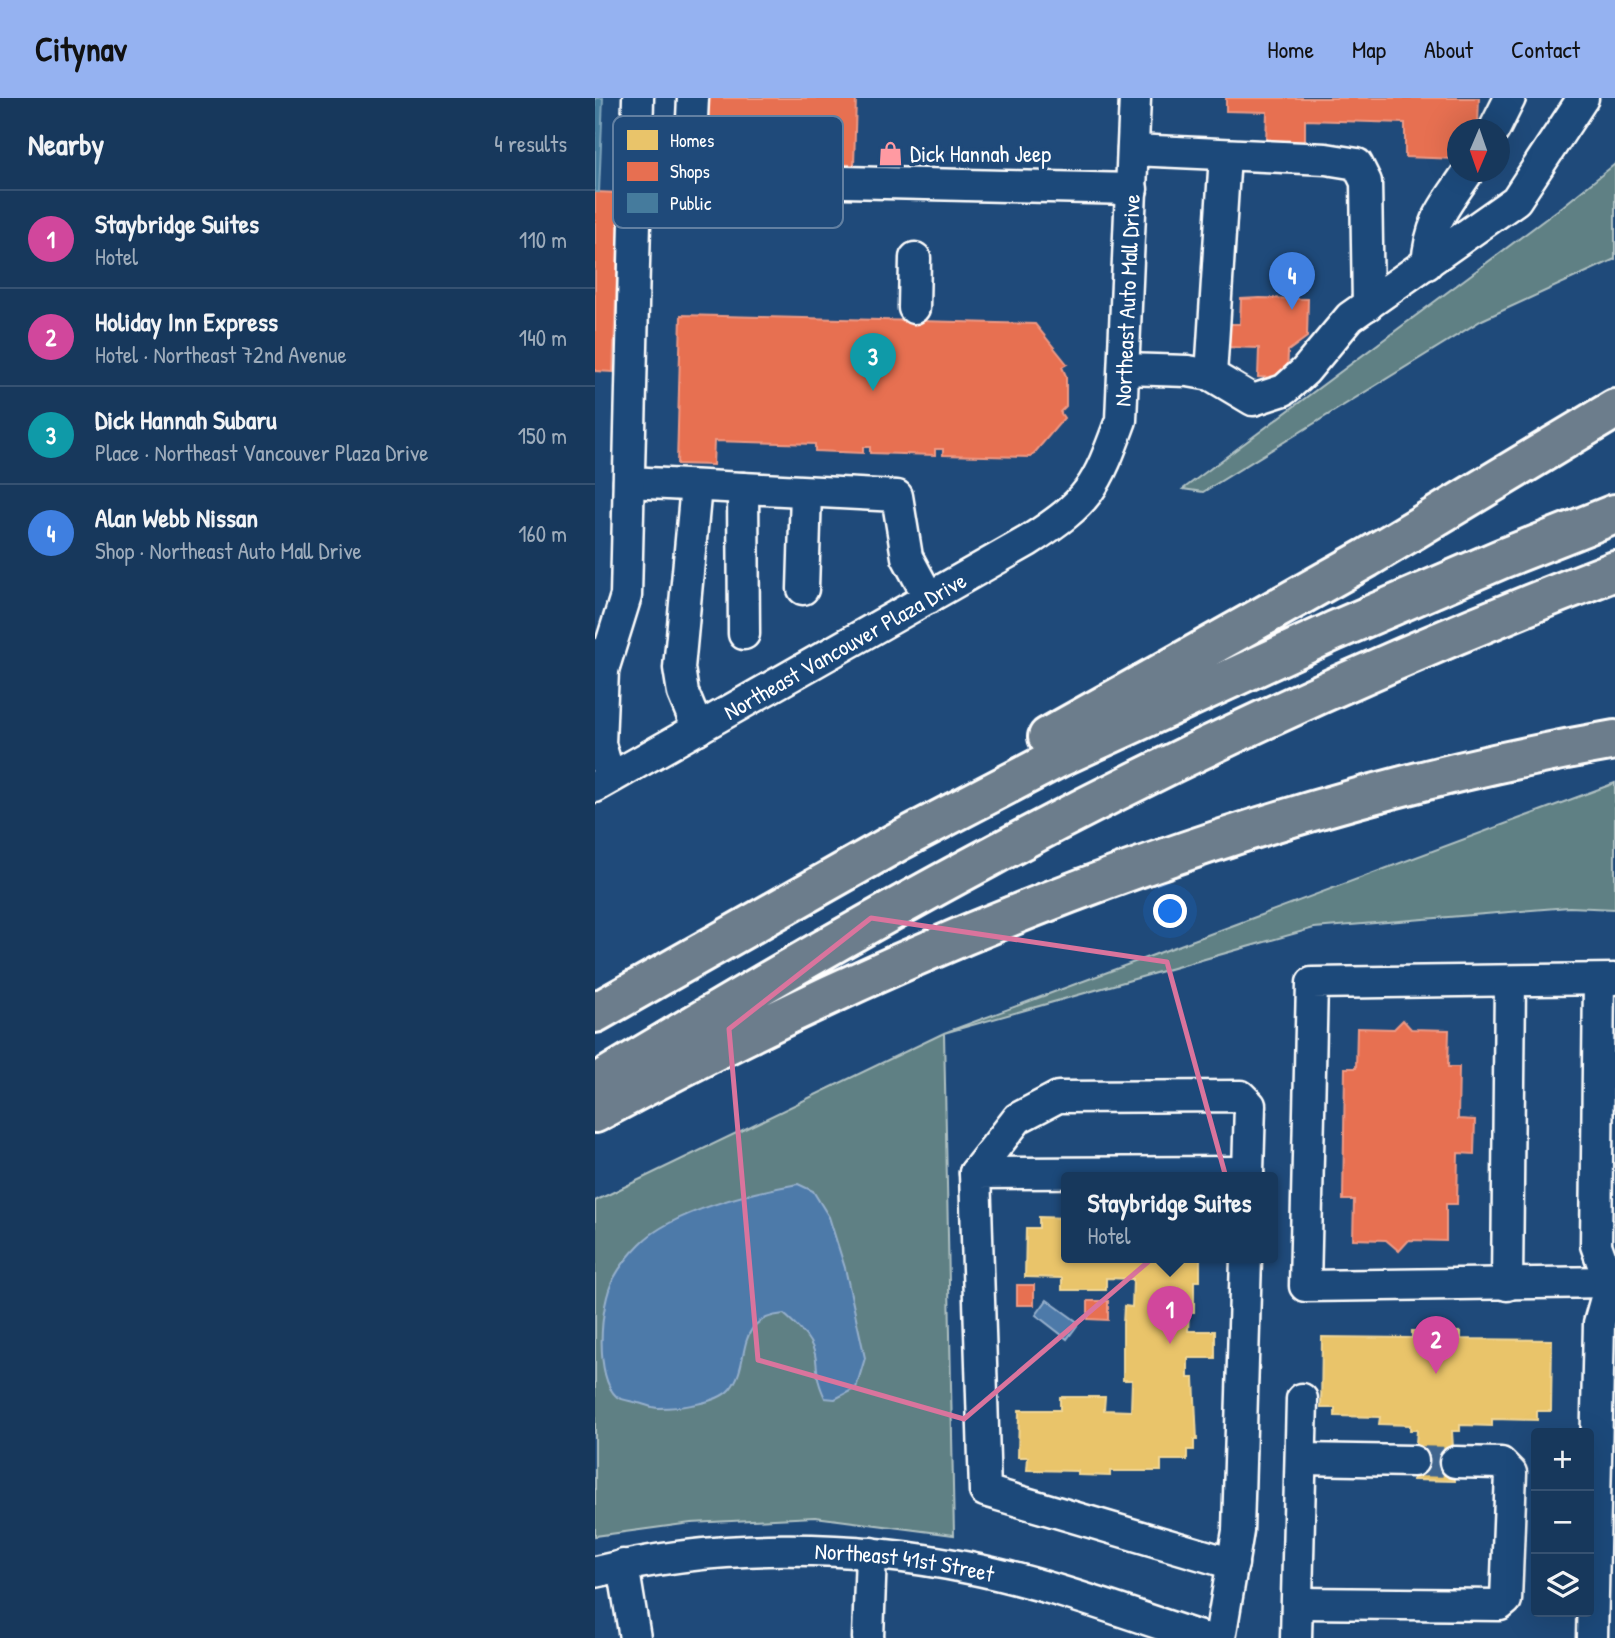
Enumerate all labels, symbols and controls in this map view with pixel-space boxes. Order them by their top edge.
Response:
text: Citynav [35,27,127,71]
text: Home [1267,33,1314,65]
text: Map [1352,33,1386,65]
text: About [1424,33,1473,65]
text: Contact [1511,33,1580,65]
legend [613,116,843,228]
north arrow [1447,119,1510,182]
text: Nearby [28,124,104,164]
text: Homes [670,127,714,153]
text: 4 results [494,128,567,159]
place label: Dick Hannah Jeep [910,138,1051,169]
shop icon: Dick Hannah Jeep [876,139,904,167]
text: Shops [670,158,710,184]
text: Public [670,190,712,216]
street label: Northeast Auto Mall Drive [1106,194,1146,407]
text: Staybridge Suites [95,206,259,241]
text: 1 [47,224,55,255]
text: 110 m [519,224,567,255]
text: Hotel [95,241,138,272]
pin: 4 [1269,252,1315,310]
text: Holiday Inn Express [95,304,278,339]
text: 2 [46,322,56,353]
text: 140 m [519,322,567,353]
pin: 3 [850,333,896,391]
text: Hotel · Northeast 72nd Avenue [95,339,347,370]
text: Dick Hannah Subaru [95,402,277,437]
text: 3 [46,420,56,451]
text: 150 m [518,420,567,451]
text: Place · Northeast Vancouver Plaza Drive [95,437,428,468]
text: Alan Webb Nissan [95,500,258,535]
text: 4 [47,518,55,549]
text: 160 m [518,518,567,549]
text: Shop · Northeast Auto Mall Drive [95,535,362,566]
street label: Northeast Vancouver Plaza Drive [718,564,971,726]
your location [1153,894,1187,928]
popup [1061,1172,1278,1263]
text: Staybridge Suites [1087,1185,1252,1220]
text: Hotel [1087,1220,1131,1251]
pin: 1 [1147,1286,1193,1344]
pin: 2 [1413,1316,1459,1374]
map controls [1531,1428,1594,1617]
button: + [1531,1428,1594,1491]
button: − [1531,1491,1594,1554]
street label: Northeast 41st Street [814,1535,998,1589]
button: layers [1531,1554,1594,1617]

